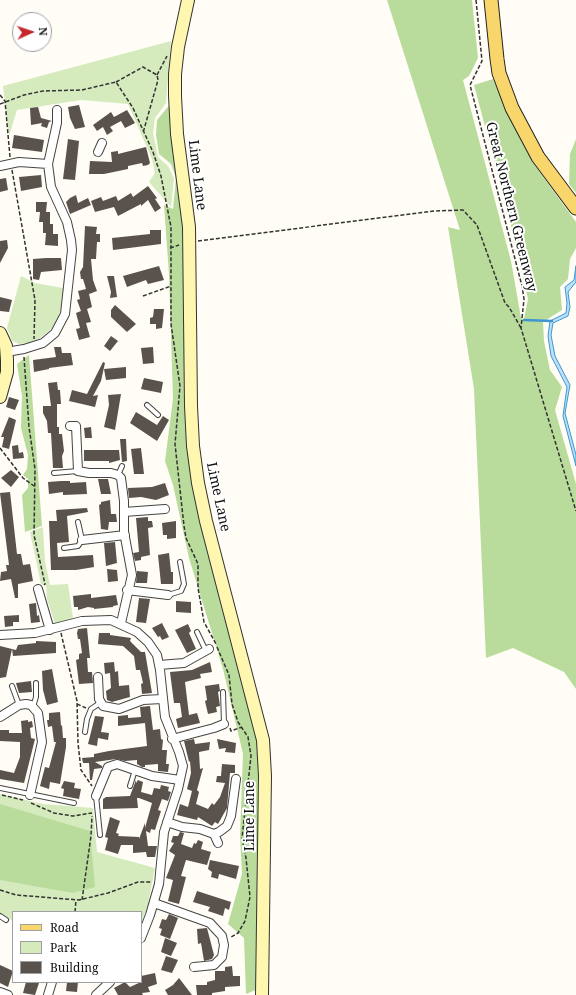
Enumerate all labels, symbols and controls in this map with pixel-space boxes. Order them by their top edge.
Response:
north arrow [12,12,52,52]
text: N [36,27,51,36]
street label: Great Northern Greenway [482,120,540,294]
street label: Lime Lane [184,139,210,211]
street label: Lime Lane [202,461,234,533]
street label: Lime Lane [242,781,258,851]
legend [12,911,142,983]
text: Road [50,919,79,936]
text: Park [50,939,77,956]
text: Building [50,959,98,976]

